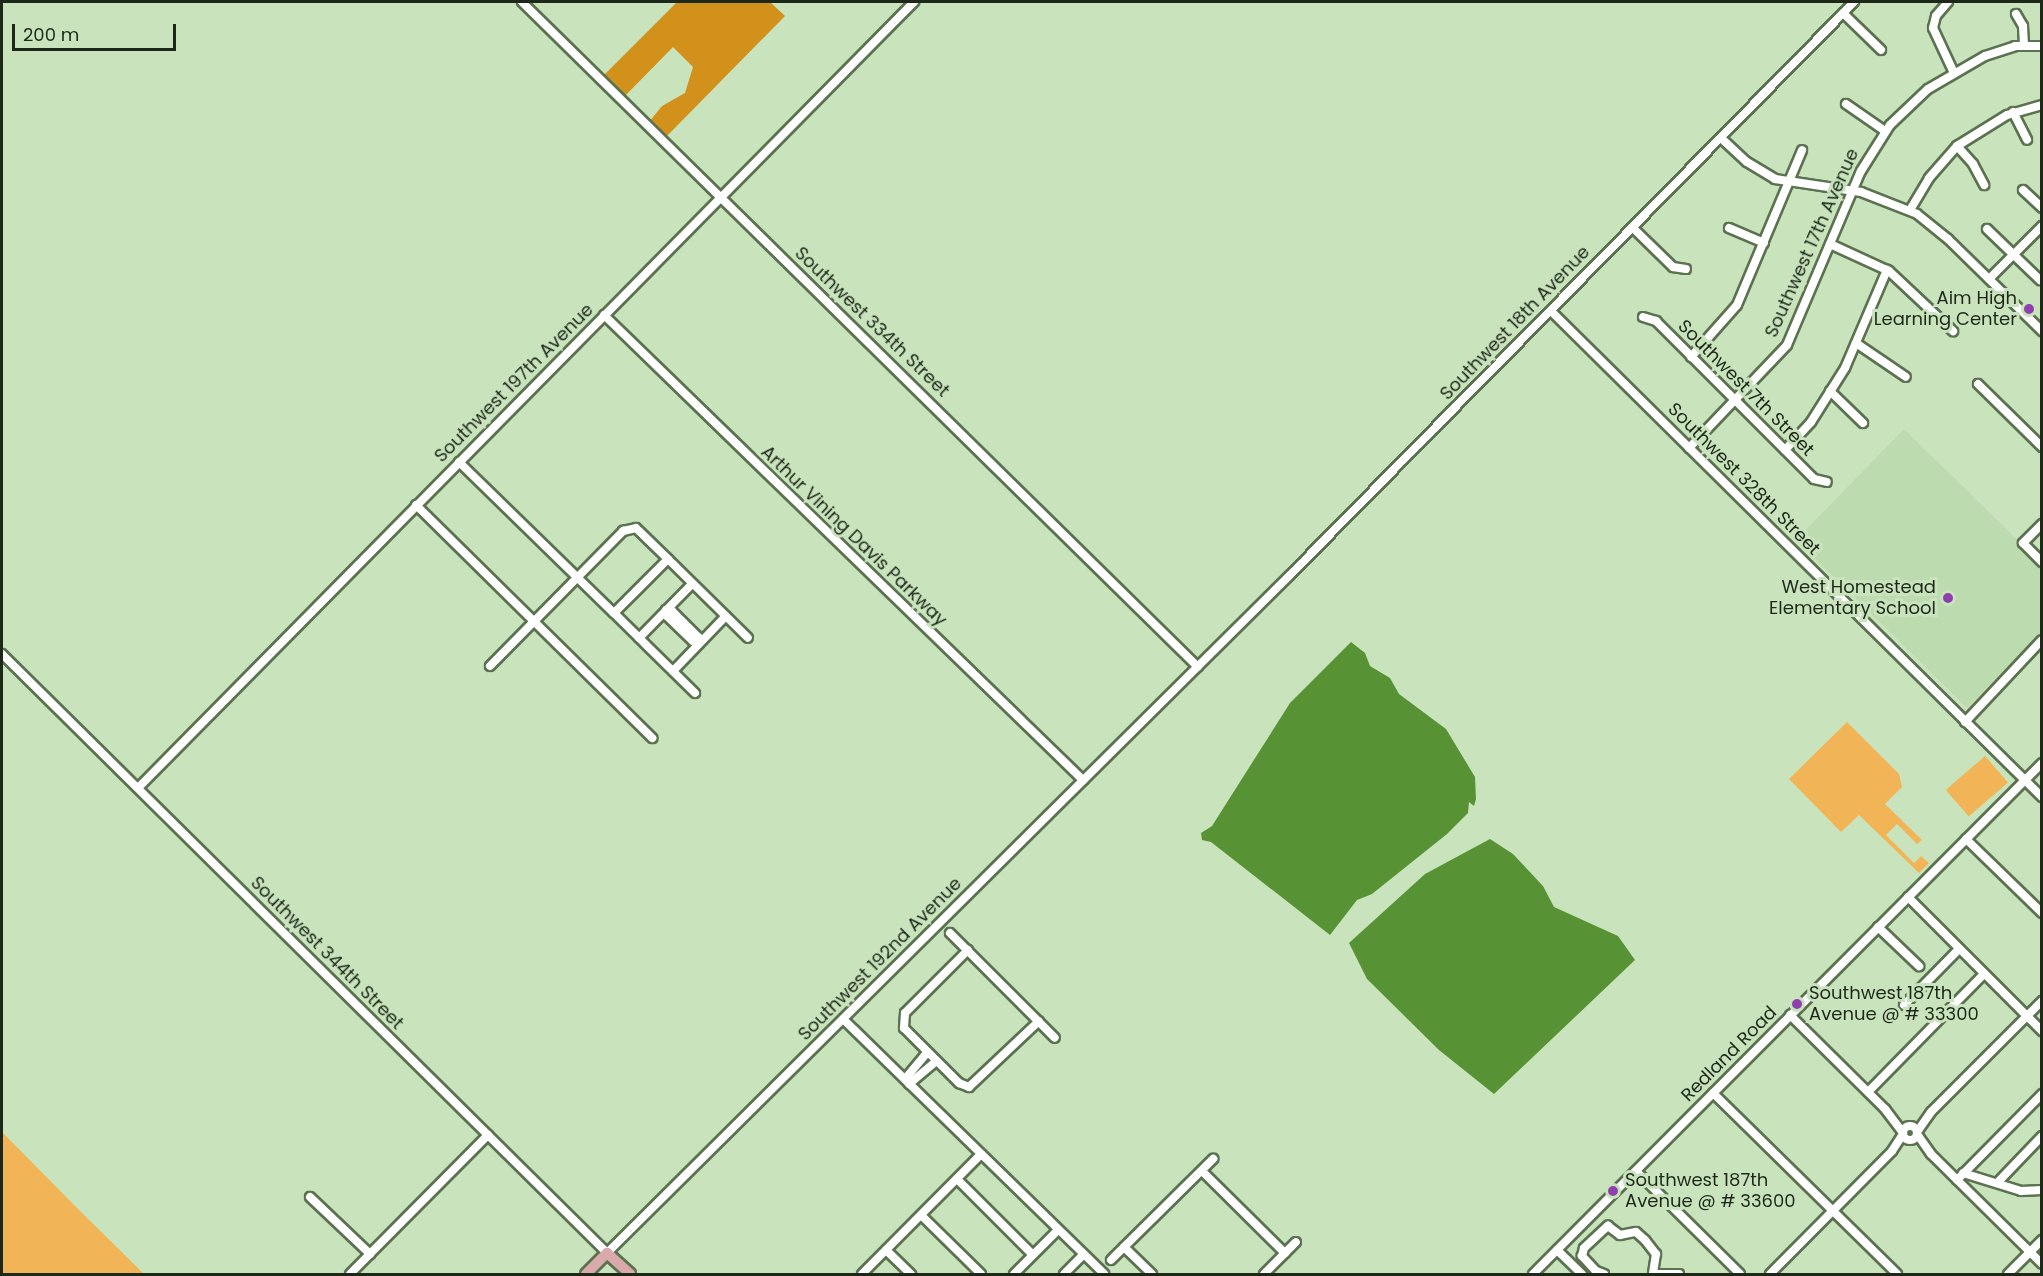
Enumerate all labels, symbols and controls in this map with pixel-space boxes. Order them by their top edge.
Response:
scale bar [15,12,178,50]
text: 200 m [23,22,79,47]
street label: Southwest 17th Avenue [1761,145,1863,341]
street label: Southwest 18th Avenue [1436,241,1594,405]
street label: Southwest 334th Street [790,243,954,401]
place label: Aim High Learning Center [1874,288,2017,330]
street label: Southwest 197th Avenue [430,299,598,467]
marker: Aim High Learning Center [2022,302,2036,316]
street label: Southwest 7th Street [1673,315,1819,461]
street label: Southwest 328th Street [1663,398,1825,560]
street label: Arthur Vining Davis Parkway [756,441,952,631]
place label: West Homestead Elementary School [1769,577,1936,620]
marker: West Homestead Elementary School [1941,591,1955,605]
street label: Southwest 344th Street [246,872,408,1034]
street label: Southwest 192nd Avenue [794,873,966,1045]
place label: Southwest 187th Avenue @ # 33300 [1809,983,1979,1026]
marker: Southwest 187th Avenue @ # 33300 [1790,997,1804,1011]
street label: Redland Road [1677,1002,1781,1106]
place label: Southwest 187th Avenue @ # 33600 [1625,1170,1796,1212]
marker: Southwest 187th Avenue @ # 33600 [1606,1184,1620,1198]

